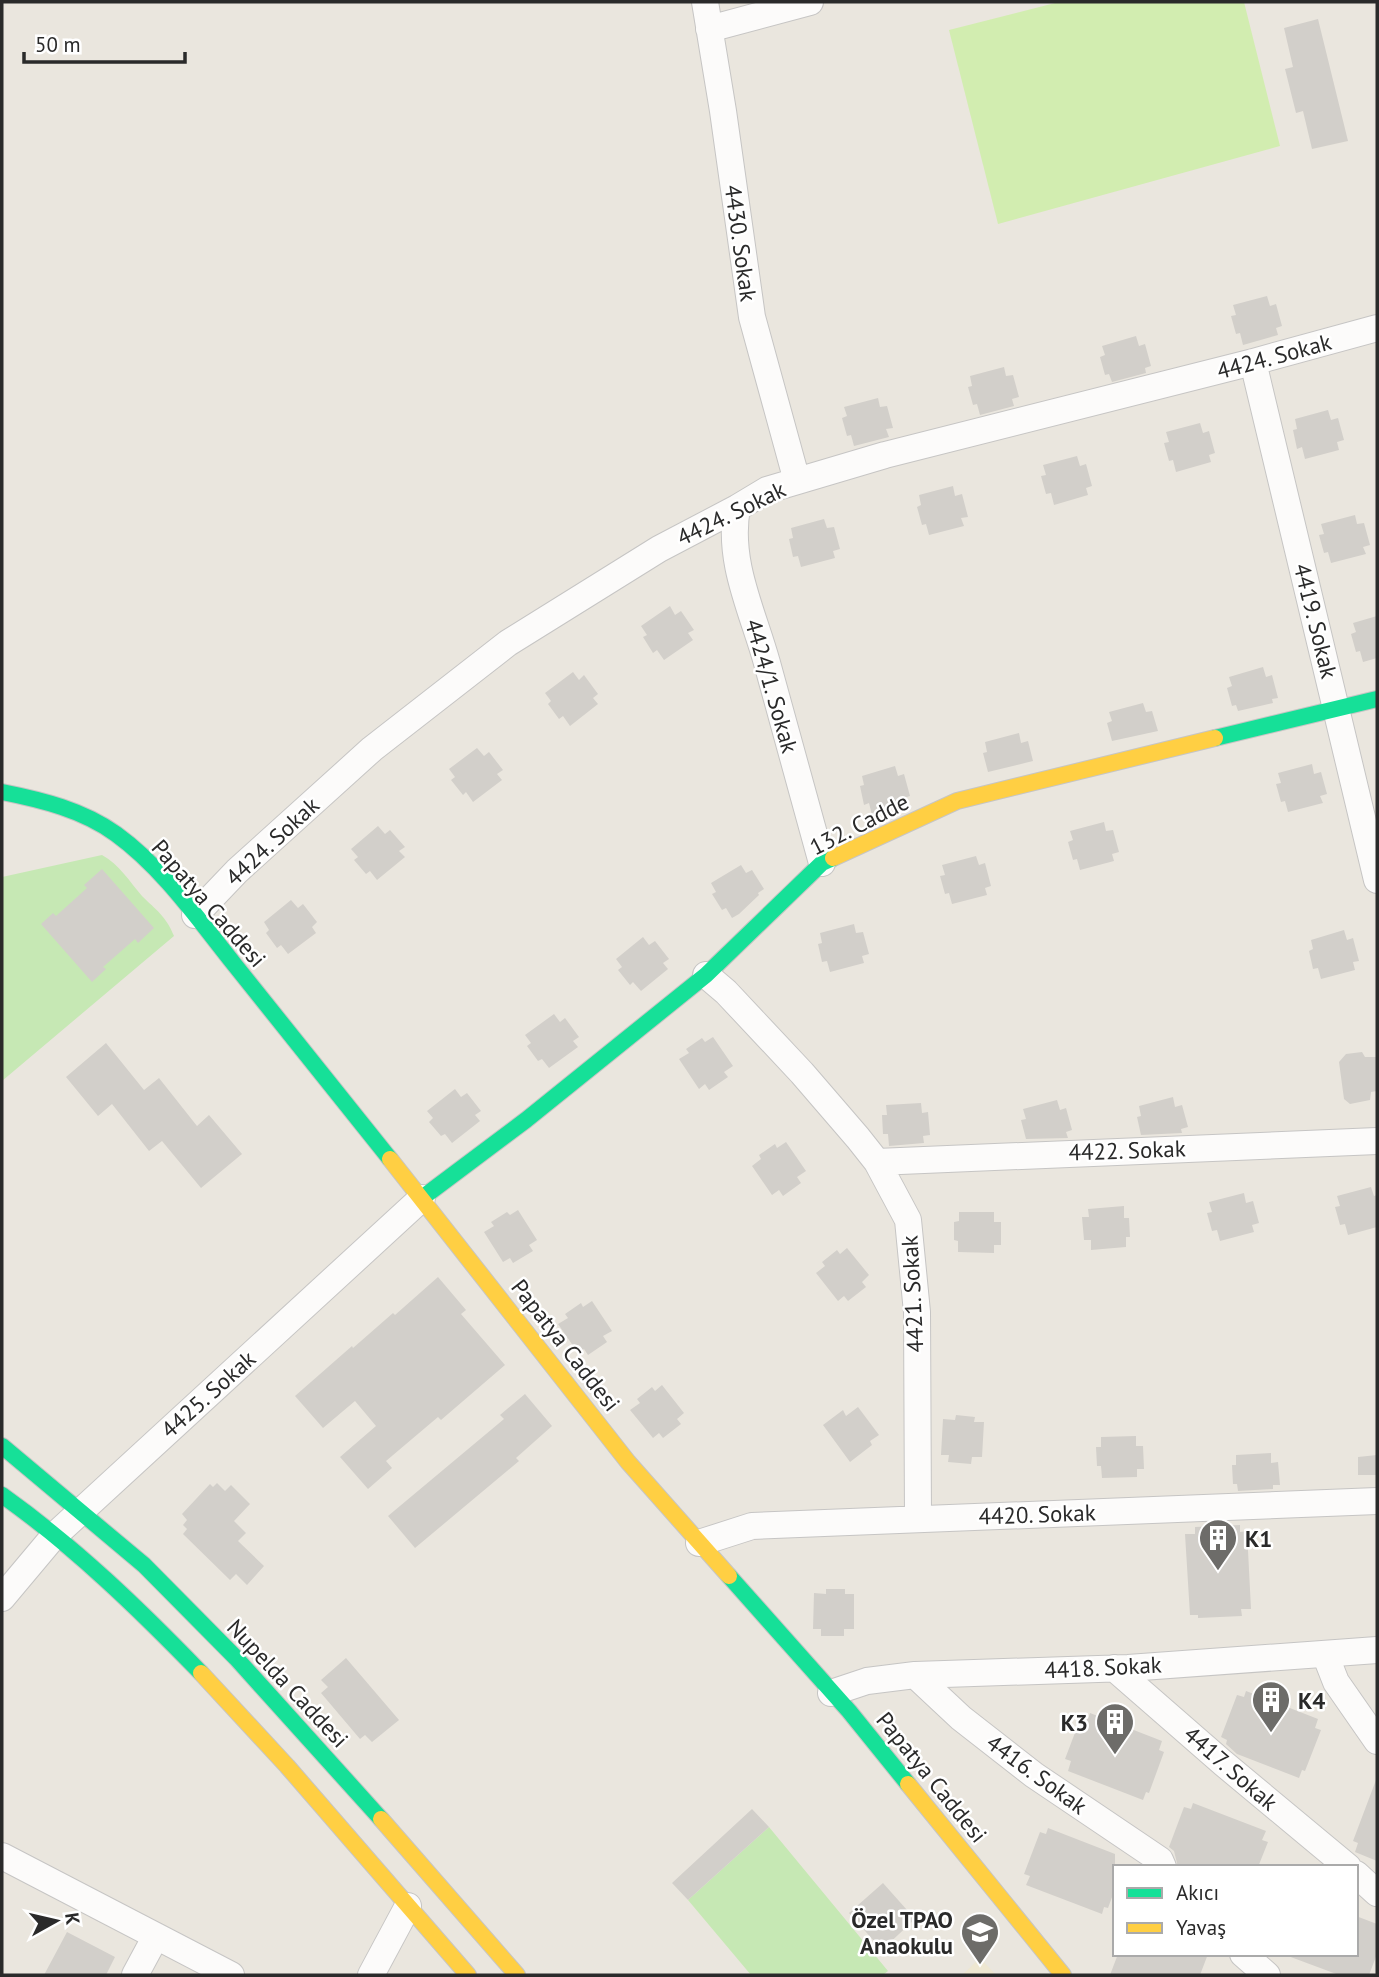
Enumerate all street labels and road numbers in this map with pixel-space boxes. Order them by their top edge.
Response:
street label: 4430. Sokak [718,183,764,303]
street label: 4424. Sokak [1214,327,1334,385]
street label: 4424. Sokak [672,474,790,552]
street label: 4419. Sokak [1288,561,1344,681]
street label: 4424/1. Sokak [739,616,805,756]
street label: 132. Cadde [805,787,913,861]
street label: 4424. Sokak [219,790,325,892]
street label: Papatya Caddesi [146,833,272,973]
street label: 4422. Sokak [1068,1133,1186,1167]
street label: 4421. Sokak [894,1235,930,1353]
street label: Papatya Caddesi [505,1273,627,1417]
street label: 4425. Sokak [155,1344,261,1444]
street label: 4420. Sokak [978,1497,1096,1531]
street label: Nupelda Caddesi [221,1613,355,1753]
street label: 4418. Sokak [1044,1649,1162,1685]
street label: Papatya Caddesi [870,1706,994,1848]
street label: 4417. Sokak [1178,1719,1284,1817]
street label: 4416. Sokak [981,1728,1093,1820]

